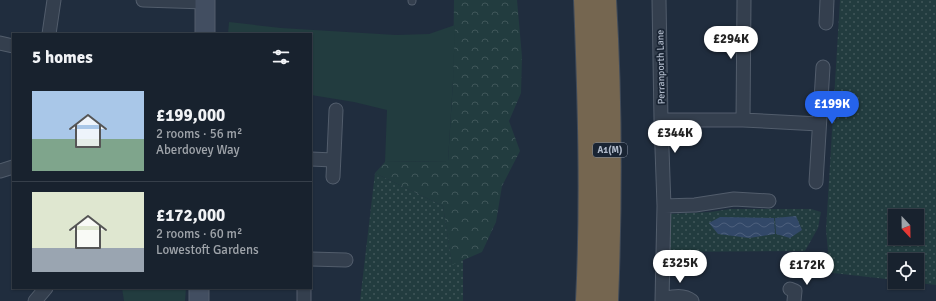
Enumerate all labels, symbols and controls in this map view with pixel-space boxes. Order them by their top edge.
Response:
pin: £294K [703,26,759,60]
street label: Perranporth Lane [654,30,668,104]
text: £294K [713,31,749,47]
icon: filters [270,46,292,68]
text: 5 homes [32,47,93,68]
pin: £199K [804,91,860,125]
text: £199K [814,96,850,112]
text: £199,000 [156,105,225,126]
icon: home [64,107,112,155]
pin: £344K [647,120,703,154]
text: £344K [657,125,693,141]
text: 2 rooms · 56 m² [156,126,242,142]
text: Aberdovey Way [156,142,240,158]
road number: A1(M) [593,143,627,157]
text: £172,000 [156,205,225,226]
icon: home [64,208,112,256]
north arrow [888,209,924,245]
map controls [888,209,924,289]
text: 2 rooms · 60 m² [156,226,242,242]
text: Lowestoft Gardens [156,242,259,258]
pin: £325K [652,250,708,284]
pin: £172K [779,252,835,286]
button: locate [888,253,924,289]
text: £325K [662,255,698,271]
text: £172K [789,257,825,273]

